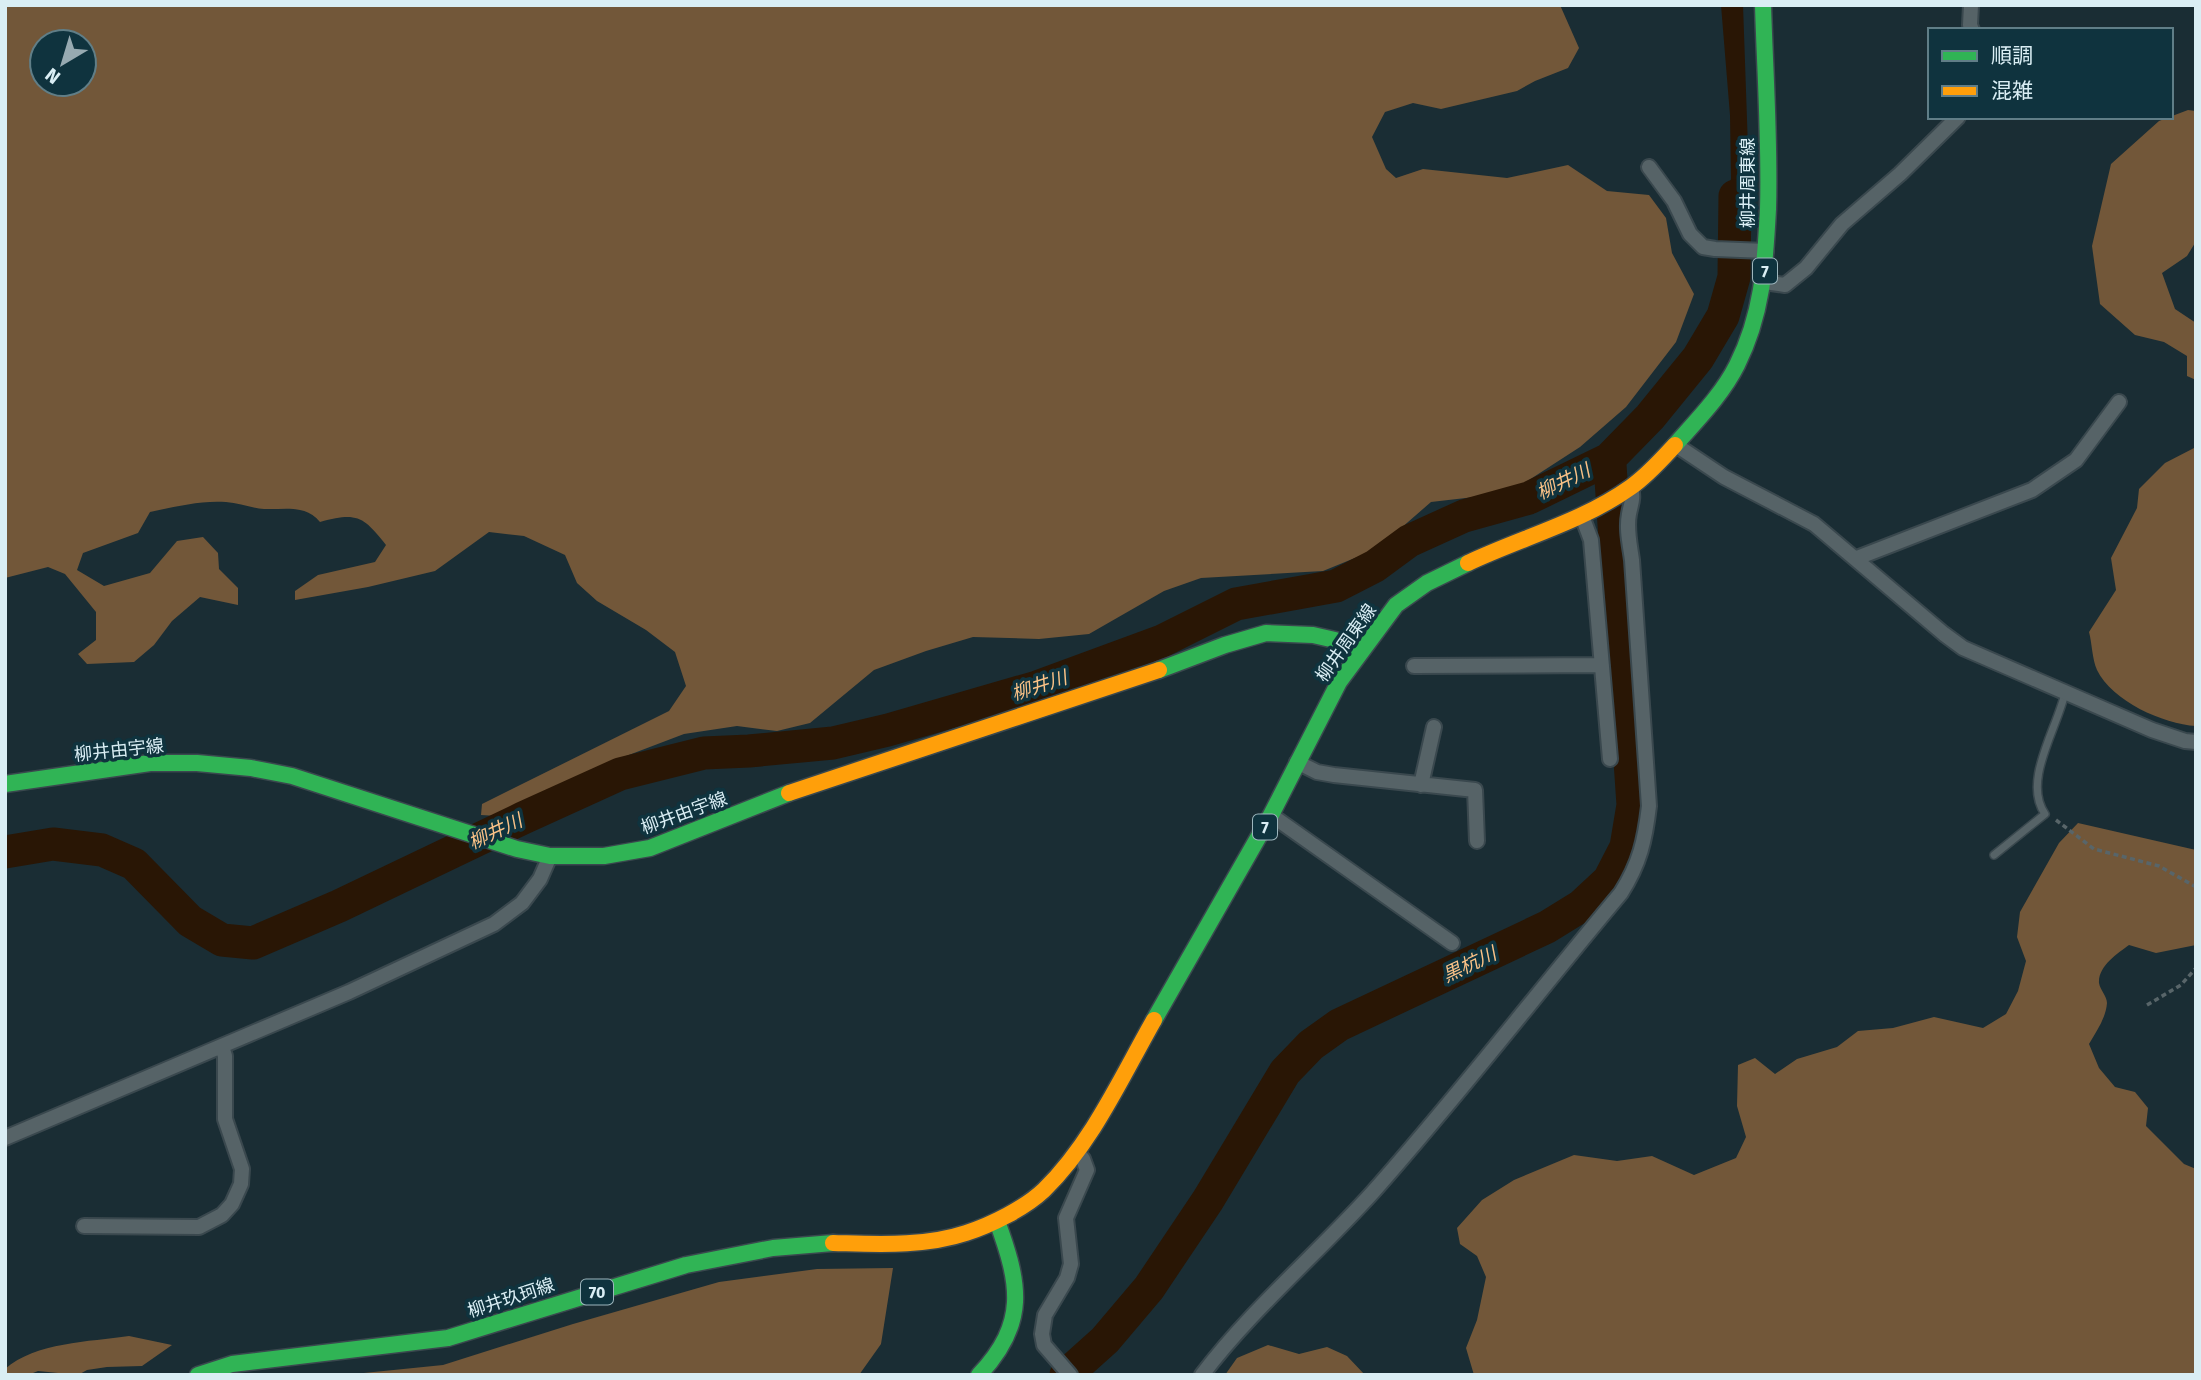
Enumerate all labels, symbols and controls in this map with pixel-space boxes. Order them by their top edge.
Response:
north arrow [28,28,98,98]
legend [1928,28,2173,119]
text: 順調 [1991,43,2033,69]
text: N [41,63,65,89]
text: 混雑 [1991,78,2033,104]
street label: 柳井周東線 [1737,138,1759,228]
road number: 7 [1753,258,1777,284]
water label: 柳井川 [1533,458,1596,504]
street label: 柳井周東線 [1311,600,1381,686]
water label: 柳井川 [1008,665,1072,705]
street label: 柳井由宇線 [73,734,165,766]
street label: 柳井由宇線 [638,787,730,839]
water label: 柳井川 [465,808,528,854]
road number: 7 [1253,814,1277,840]
water label: 黒杭川 [1439,941,1502,987]
street label: 柳井玖珂線 [465,1274,557,1322]
road number: 70 [581,1280,613,1304]

